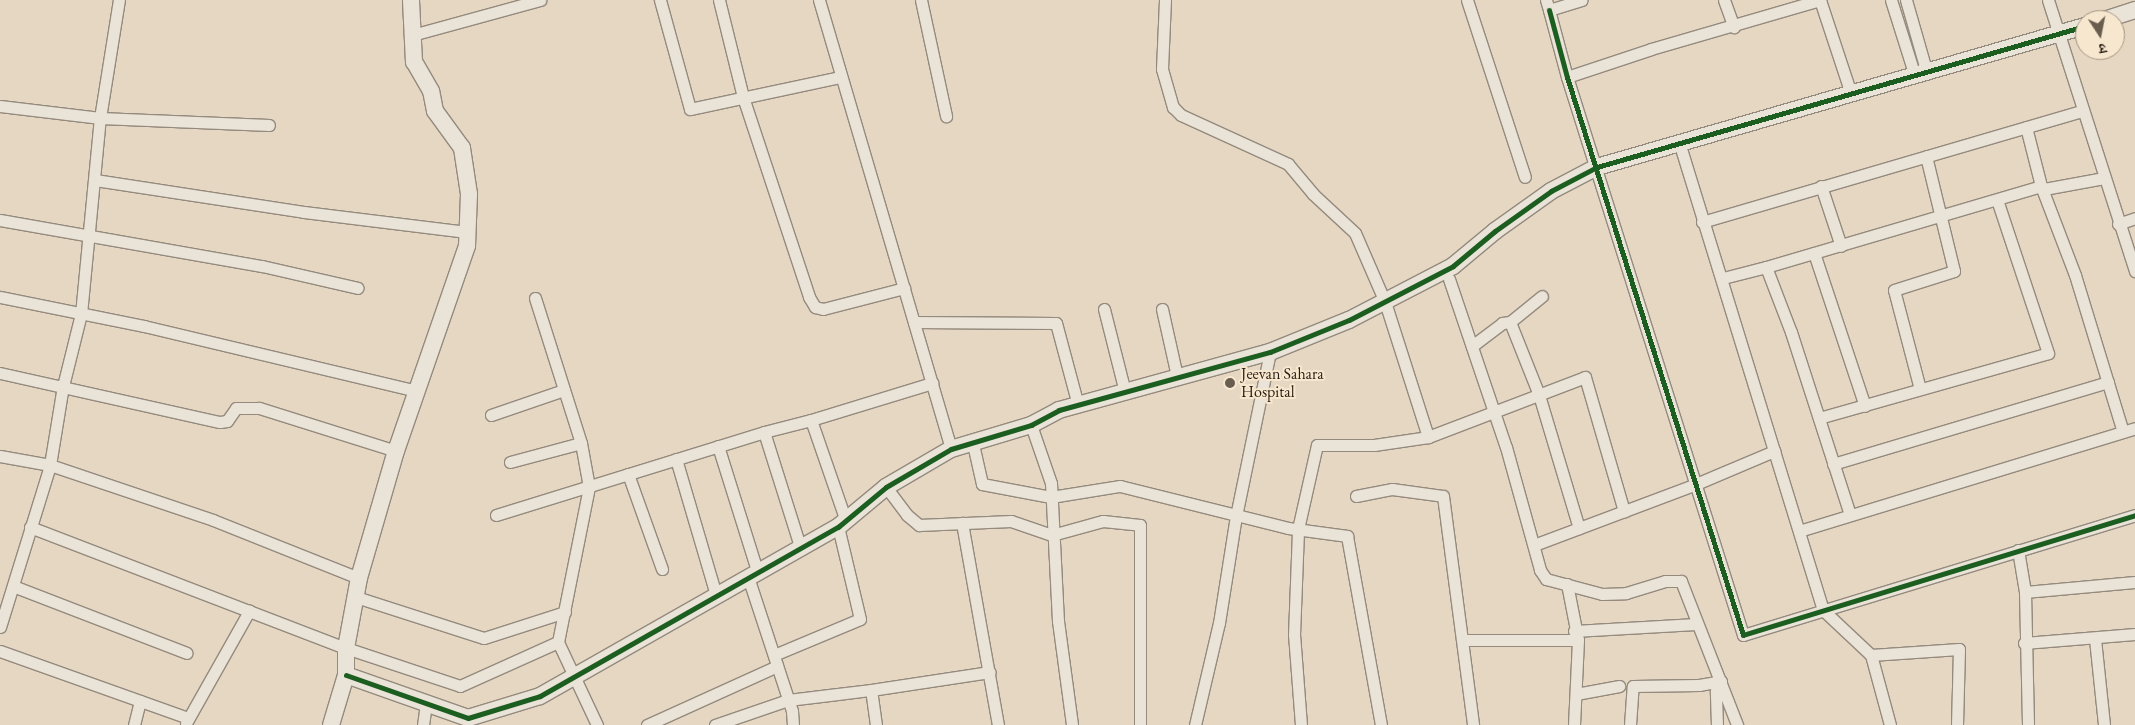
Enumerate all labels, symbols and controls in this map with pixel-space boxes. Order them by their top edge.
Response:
north arrow [2075,10,2125,60]
text: उ [2097,39,2108,58]
place label: Jeevan Sahara Hospital [1241,364,1324,402]
marker: Jeevan Sahara Hospital [1223,376,1237,390]

